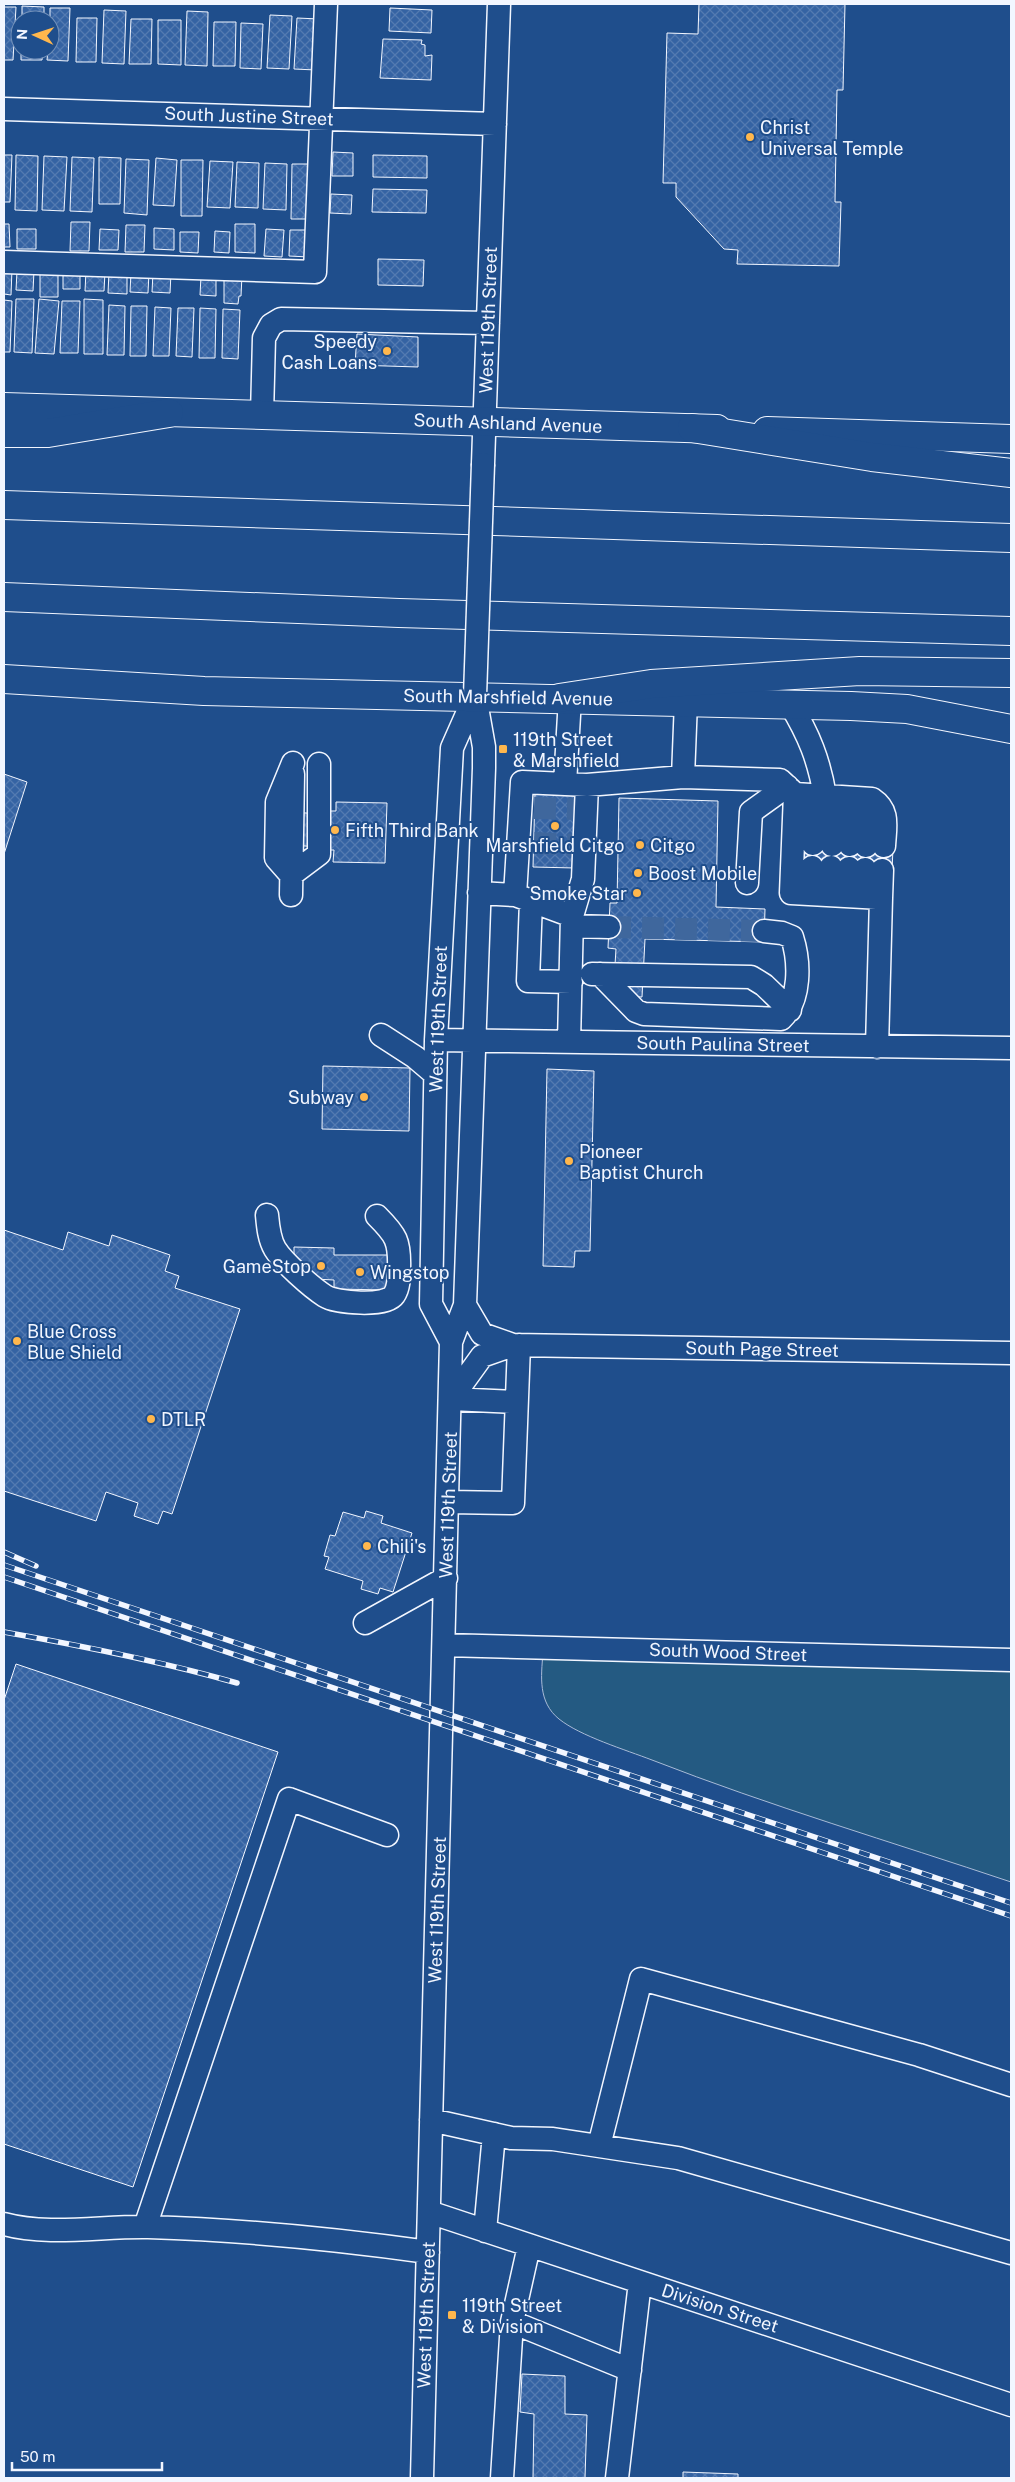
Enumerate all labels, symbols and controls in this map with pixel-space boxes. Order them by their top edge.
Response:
north arrow [10,10,60,60]
text: N [14,28,30,40]
street label: South Justine Street [164,103,334,129]
place label: Christ Universal Temple [760,117,904,159]
marker: Christ Universal Temple [744,131,756,143]
street label: West 119th Street [475,246,501,394]
place label: Speedy Cash Loans [282,331,377,373]
marker: Speedy Cash Loans [381,345,393,357]
street label: South Ashland Avenue [413,409,603,437]
street label: South Marshfield Avenue [403,685,613,709]
place label: 119th Street & Marshfield [513,729,620,771]
marker: 119th Street & Marshfield [497,743,509,755]
place label: Fifth Third Bank [345,820,479,841]
marker: Marshfield Citgo [549,820,561,832]
marker: Fifth Third Bank [329,824,341,836]
place label: Marshfield Citgo [486,835,624,856]
place label: Citgo [650,835,695,856]
marker: Citgo [634,839,646,851]
place label: Boost Mobile [648,863,757,884]
marker: Boost Mobile [632,867,644,879]
place label: Smoke Star [529,883,627,904]
marker: Smoke Star [631,887,643,899]
street label: West 119th Street [425,945,451,1093]
street label: South Paulina Street [636,1032,810,1056]
place label: Subway [288,1087,354,1108]
marker: Subway [358,1091,370,1103]
place label: Pioneer Baptist Church [579,1141,703,1183]
marker: Pioneer Baptist Church [563,1155,575,1167]
place label: GameStop [223,1256,311,1277]
marker: GameStop [315,1260,327,1272]
place label: Wingstop [370,1262,450,1283]
marker: Wingstop [354,1266,366,1278]
place label: Blue Cross Blue Shield [27,1321,122,1363]
marker: Blue Cross Blue Shield [11,1335,23,1347]
street label: South Page Street [685,1337,839,1361]
place label: DTLR [161,1409,206,1430]
marker: DTLR [145,1413,157,1425]
street label: West 119th Street [435,1431,461,1579]
place label: Chili's [377,1536,426,1557]
marker: Chili's [361,1540,373,1552]
street label: South Wood Street [648,1639,808,1665]
street label: West 119th Street [424,1836,450,1984]
street label: West 119th Street [413,2241,439,2389]
street label: Division Street [659,2279,781,2337]
place label: 119th Street & Division [462,2295,562,2337]
marker: 119th Street & Division [446,2309,458,2321]
scale bar [12,2440,162,2472]
text: 50 m [20,2448,55,2465]

